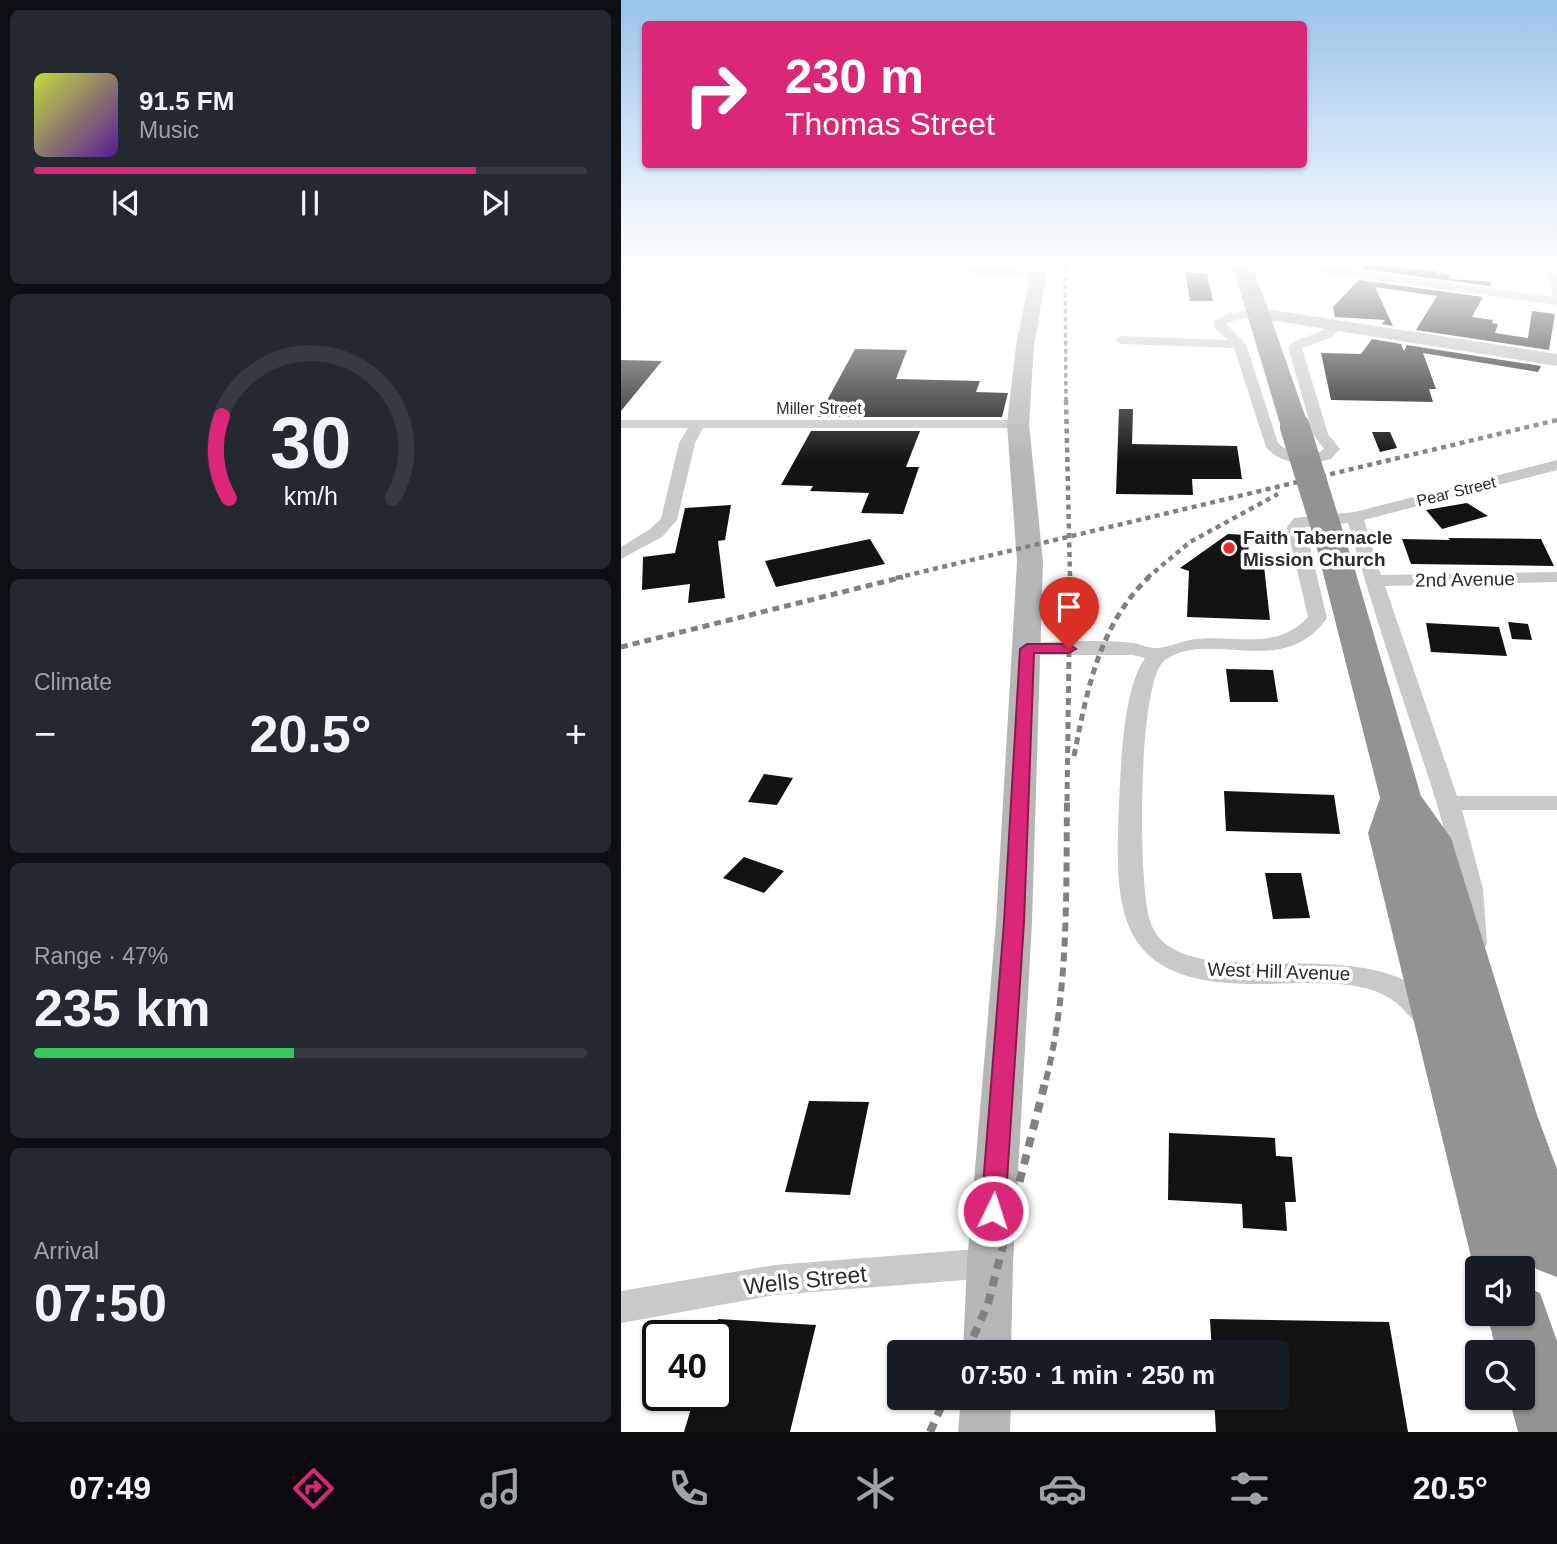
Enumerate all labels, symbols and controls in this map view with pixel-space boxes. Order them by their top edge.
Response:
icon: right [670,49,761,140]
text: 230 m [785,49,924,103]
text: 91.5 FM [139,86,234,116]
text: Thomas Street [785,106,995,142]
text: Music [139,117,199,143]
icon: previous [107,184,145,222]
icon: pause [291,184,329,222]
icon: next [476,184,514,222]
street label: Miller Street [776,400,862,417]
text: 30 [270,402,351,483]
street label: Pear Street [1415,473,1498,510]
text: km/h [283,481,338,509]
place label: Faith Tabernacle Mission Church [1243,527,1393,570]
marker: Faith Tabernacle Mission Church [1221,540,1237,556]
street label: 2nd Avenue [1415,568,1515,591]
pin [1039,577,1099,649]
icon: arrive [1050,588,1088,626]
text: Climate [34,669,112,695]
text: 20.5° [249,705,372,763]
text: − [34,713,56,755]
text: + [565,713,587,755]
text: Range · 47% [34,943,168,969]
street label: West Hill Avenue [1207,959,1351,984]
text: 235 km [34,979,210,1037]
position arrow [956,1174,1030,1248]
text: Arrival [34,1238,99,1264]
map controls [1465,1256,1535,1410]
button: sound [1465,1256,1535,1326]
street label: Wells Street [742,1261,868,1299]
text: 07:50 [34,1274,167,1332]
speed limit sign: 40 [642,1320,733,1411]
button: search [1465,1340,1535,1410]
text: 07:50 · 1 min · 250 m [961,1360,1215,1390]
icon: directions [289,1464,338,1513]
icon: music [476,1464,525,1513]
icon: phone [664,1464,713,1513]
icon: climate [851,1464,900,1513]
icon: car [1038,1464,1087,1513]
icon: filters [1225,1464,1274,1513]
text: 07:49 [69,1470,151,1506]
text: 20.5° [1413,1470,1488,1506]

